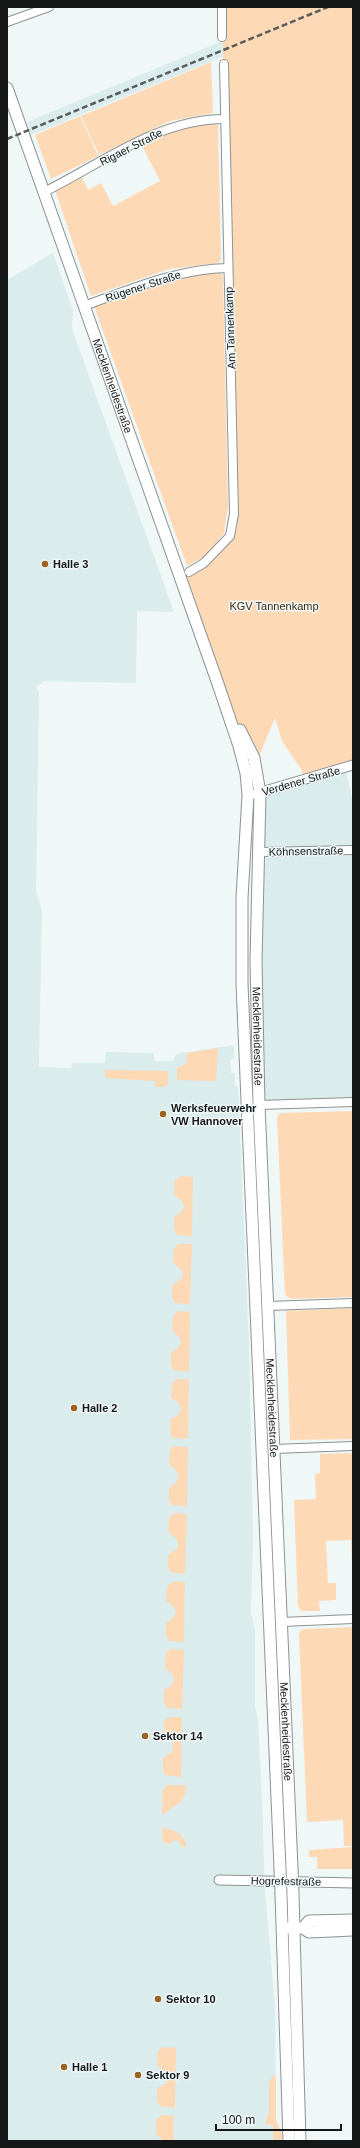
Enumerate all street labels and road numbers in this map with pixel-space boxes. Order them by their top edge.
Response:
street label: Rigaer Straße [98,126,164,168]
street label: Rügener Straße [104,268,182,304]
street label: Am Tannenkamp [223,287,237,369]
street label: Mecklenheidestraße [90,337,135,435]
street label: Verdener Straße [261,764,341,798]
street label: Köhnsenstraße [269,844,343,858]
street label: Mecklenheidestraße [251,986,265,1086]
street label: Mecklenheidestraße [264,1358,280,1458]
street label: Mecklenheidestraße [278,1682,294,1781]
street label: Hogrefestraße [251,1874,321,1888]

